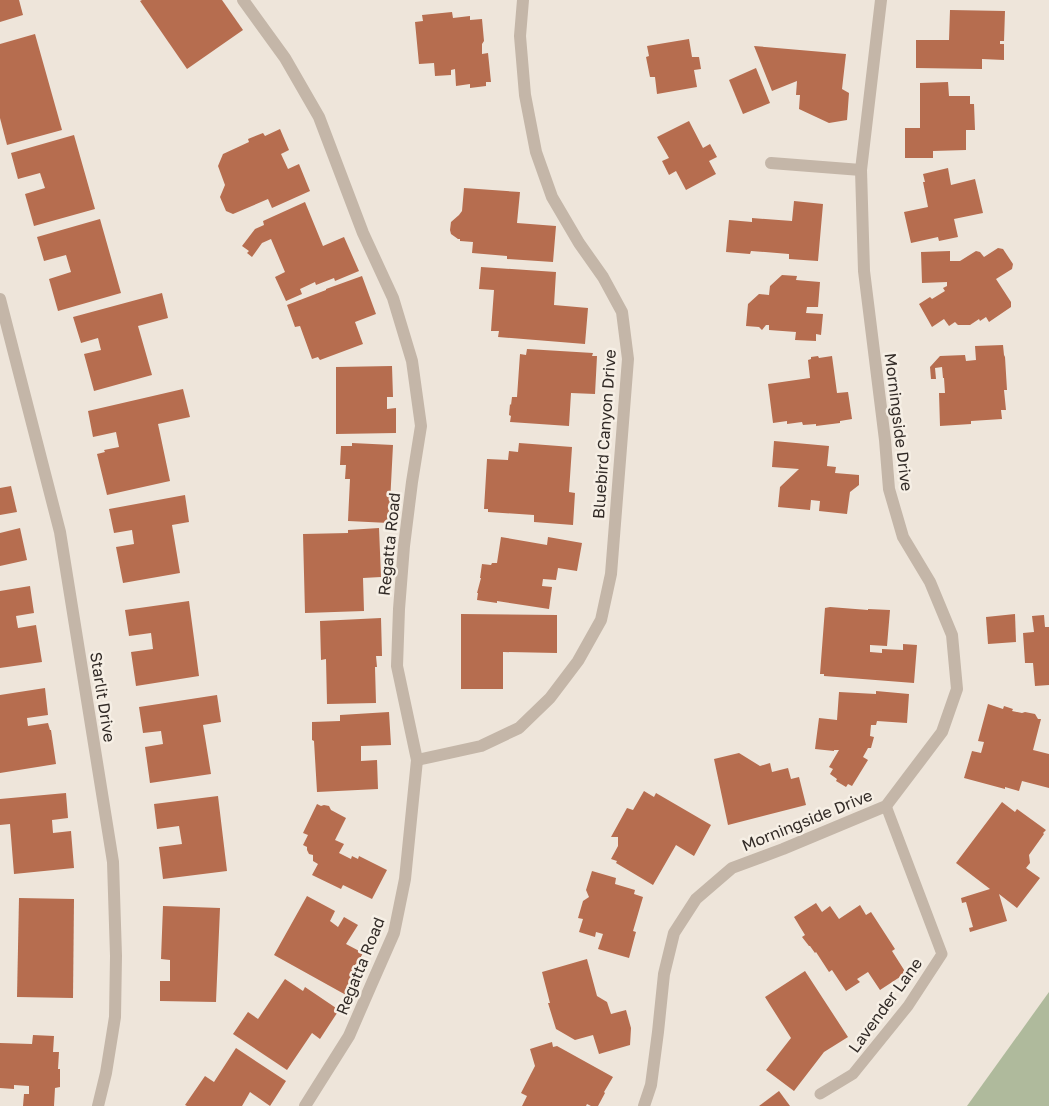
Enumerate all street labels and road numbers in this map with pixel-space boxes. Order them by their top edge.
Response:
street label: Bluebird Canyon Drive [588,348,620,520]
street label: Morningside Drive [881,352,917,492]
street label: Regatta Road [374,491,404,597]
street label: Starlit Drive [86,650,120,744]
street label: Morningside Drive [739,785,875,855]
street label: Regatta Road [331,914,389,1018]
street label: Lavender Lane [844,954,926,1056]

